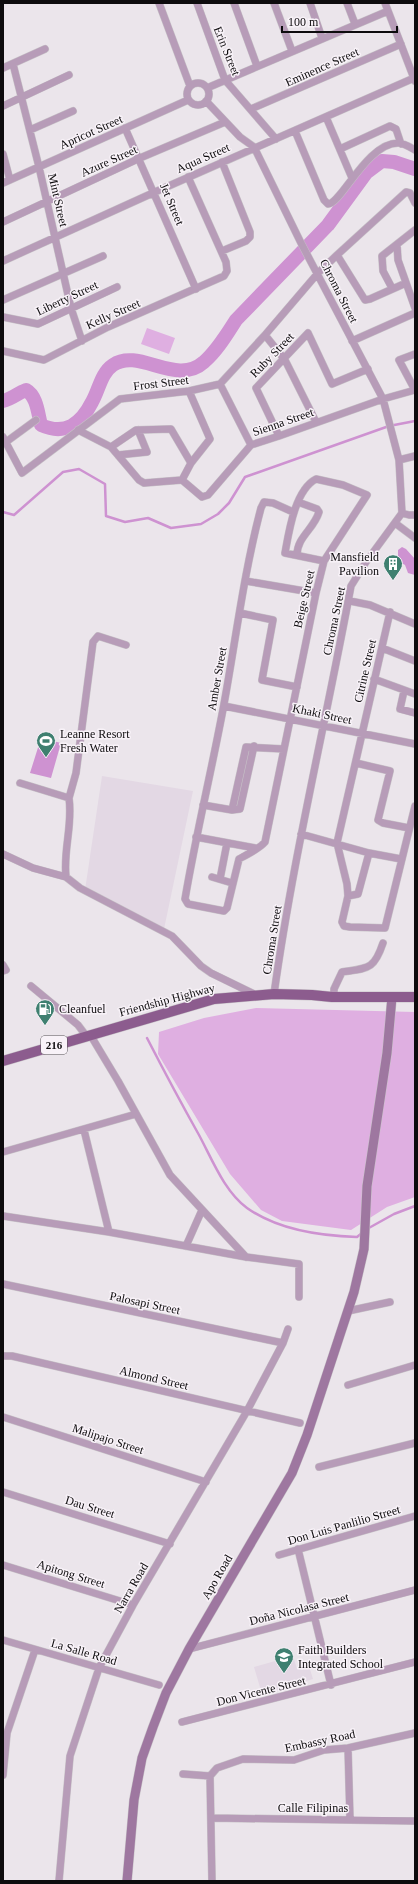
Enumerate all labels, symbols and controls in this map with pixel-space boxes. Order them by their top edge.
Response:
scale bar [282,8,397,34]
text: 100 m [288,15,319,29]
street label: Erin Street [211,24,243,78]
street label: Eminence Street [283,44,362,89]
street label: Apricot Street [57,112,125,152]
street label: Aqua Street [174,140,232,176]
street label: Azure Street [79,142,140,180]
street label: Mint Street [45,172,71,229]
street label: Jet Street [157,181,187,228]
street label: Chroma Street [317,257,361,326]
street label: Liberty Street [34,277,101,318]
street label: Kelly Street [84,296,143,332]
street label: Ruby Street [247,329,297,380]
street label: Frost Street [133,373,190,393]
street label: Sienna Street [251,405,316,439]
place label: Mansfield Pavilion [330,550,379,578]
building icon: Mansfield Pavilion [382,553,404,581]
street label: Beige Street [291,568,318,629]
street label: Chroma Street [320,585,348,657]
street label: Citrine Street [351,637,379,704]
street label: Amber Street [205,645,230,712]
street label: Khaki Street [291,701,354,727]
place label: Leanne Resort Fresh Water [60,727,130,755]
sports icon: Leanne Resort Fresh Water [35,730,57,758]
street label: Chroma Street [260,904,284,975]
street label: Friendship Highway [118,981,216,1019]
fuel station icon: Cleanfuel [34,998,56,1026]
place label: Cleanfuel [59,1002,106,1016]
road number: 216 [41,1036,67,1054]
street label: Palosapi Street [108,1289,182,1317]
street label: Almond Street [118,1363,190,1393]
street label: Malipajo Street [70,1421,146,1457]
street label: Dau Street [64,1493,117,1521]
street label: Don Luis Panlilio Street [286,1502,402,1548]
street label: Apo Road [199,1552,235,1602]
street label: Apitong Street [35,1557,107,1591]
street label: Narra Road [111,1560,151,1616]
street label: Doña Nicolasa Street [248,1590,351,1628]
street label: La Salle Road [49,1636,119,1668]
place label: Faith Builders Integrated School [298,1643,384,1671]
school or university icon: Faith Builders Integrated School [273,1646,295,1674]
street label: Don Vicente Street [215,1673,308,1709]
street label: Embassy Road [283,1727,357,1755]
street label: Calle Filipinas [278,1801,348,1815]

